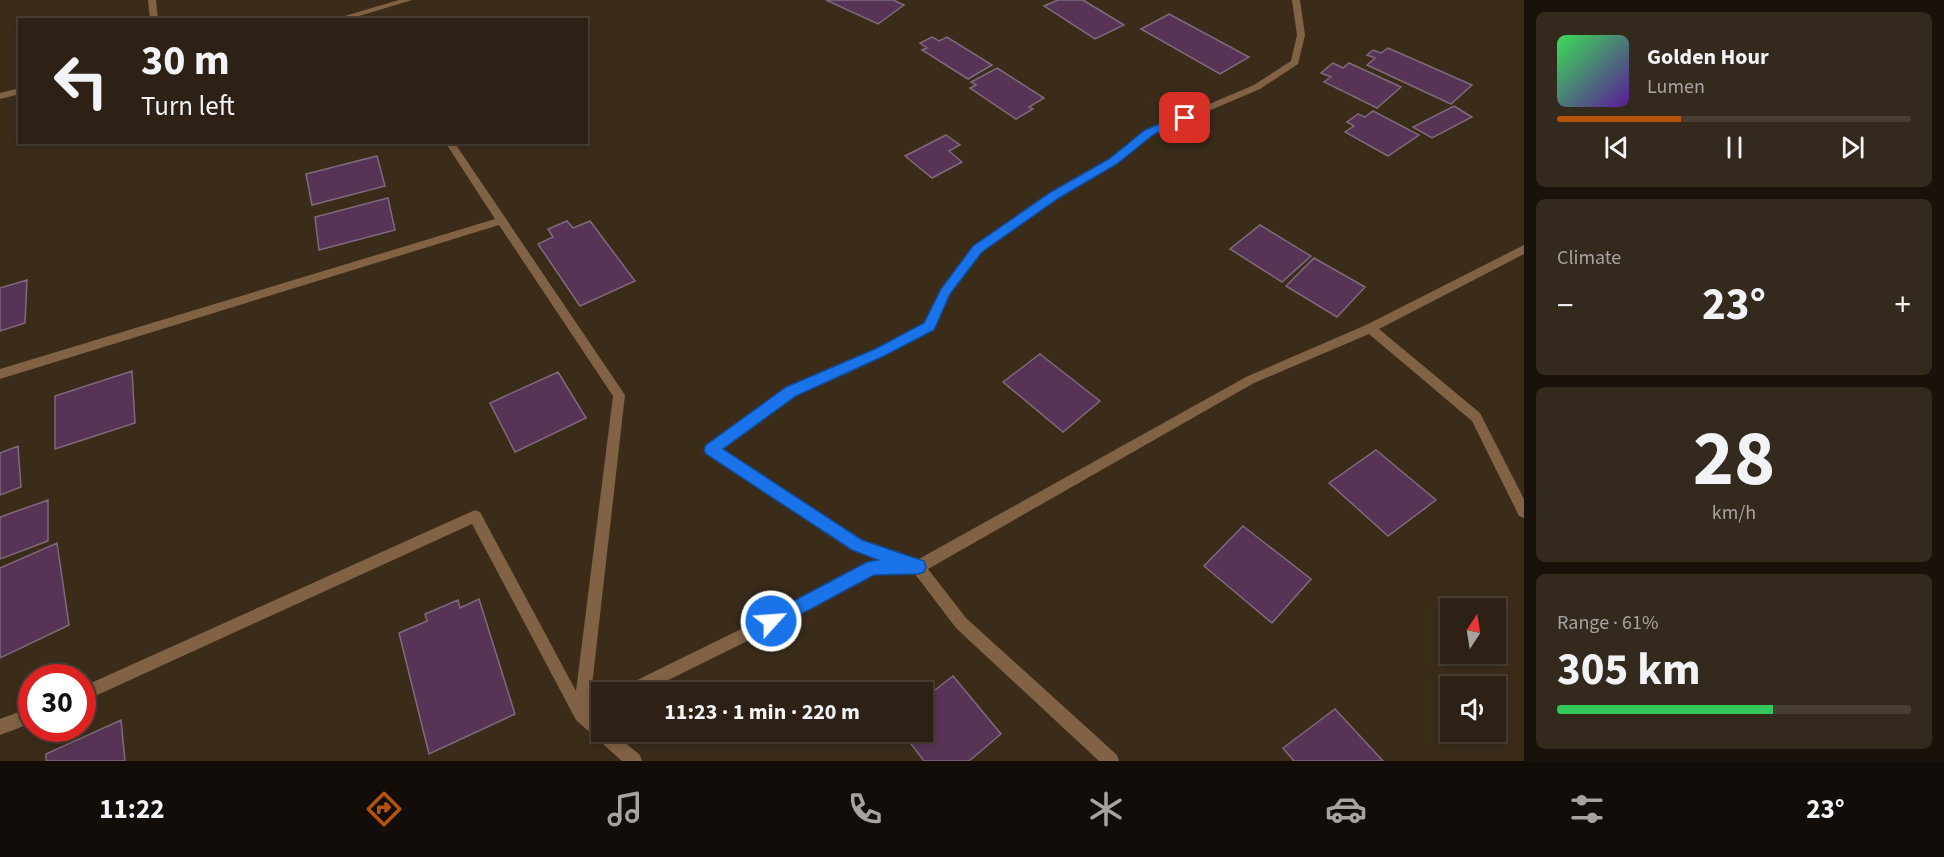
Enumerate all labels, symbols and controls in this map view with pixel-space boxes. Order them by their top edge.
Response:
text: 30 m [141,31,230,91]
text: Golden Hour [1647,41,1769,73]
icon: left [42,42,120,120]
text: Lumen [1647,73,1705,101]
text: Turn left [141,87,235,126]
pin [1159,92,1210,143]
icon: arrive [1168,101,1201,134]
icon: previous [1600,131,1633,164]
icon: pause [1718,131,1751,164]
icon: next [1836,131,1869,164]
text: Climate [1557,244,1621,272]
text: 23° [1702,273,1766,337]
text: − [1557,282,1573,329]
text: + [1895,282,1911,329]
text: 28 [1693,404,1775,515]
text: km/h [1712,499,1756,527]
position arrow [739,589,803,653]
north arrow [1440,598,1506,664]
map controls [1440,598,1506,742]
text: Range · 61% [1557,609,1658,637]
text: 305 km [1557,638,1701,702]
speed limit sign: 30 [18,664,96,742]
button: sound [1440,676,1506,742]
text: 11:23 · 1 min · 220 m [664,696,860,728]
icon: directions [363,788,405,830]
icon: music [604,788,646,830]
icon: phone [844,788,886,830]
icon: climate [1085,788,1127,830]
icon: car [1325,788,1367,830]
icon: filters [1566,788,1608,830]
text: 11:22 [99,790,164,829]
text: 23° [1806,790,1845,829]

